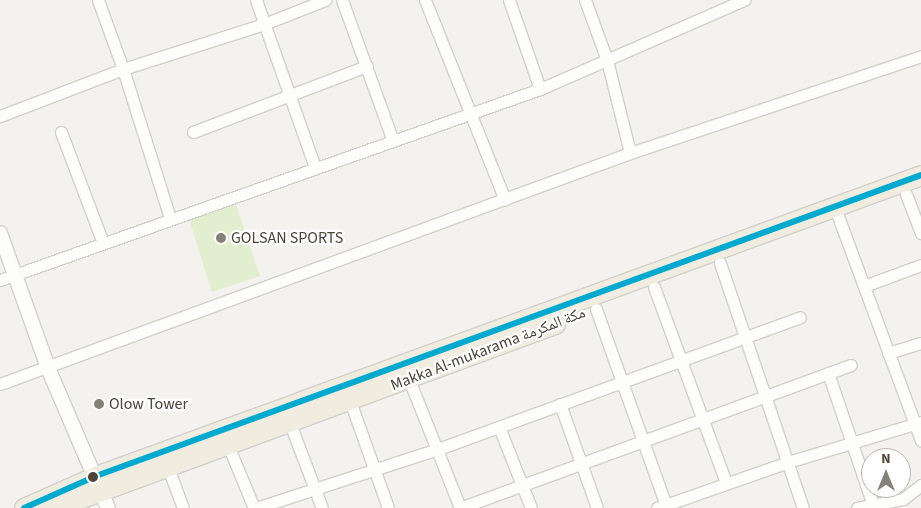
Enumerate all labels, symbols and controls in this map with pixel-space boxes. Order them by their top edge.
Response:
place label: GOLSAN SPORTS [231,228,343,248]
marker: GOLSAN SPORTS [215,232,227,244]
street label: Makka Al-mukarama مكة المكرمة [388,303,588,395]
place label: Olow Tower [109,394,188,414]
marker: Olow Tower [93,398,105,410]
north arrow [861,448,911,498]
text: N [881,449,891,469]
unlabelled marker [88,472,98,482]

